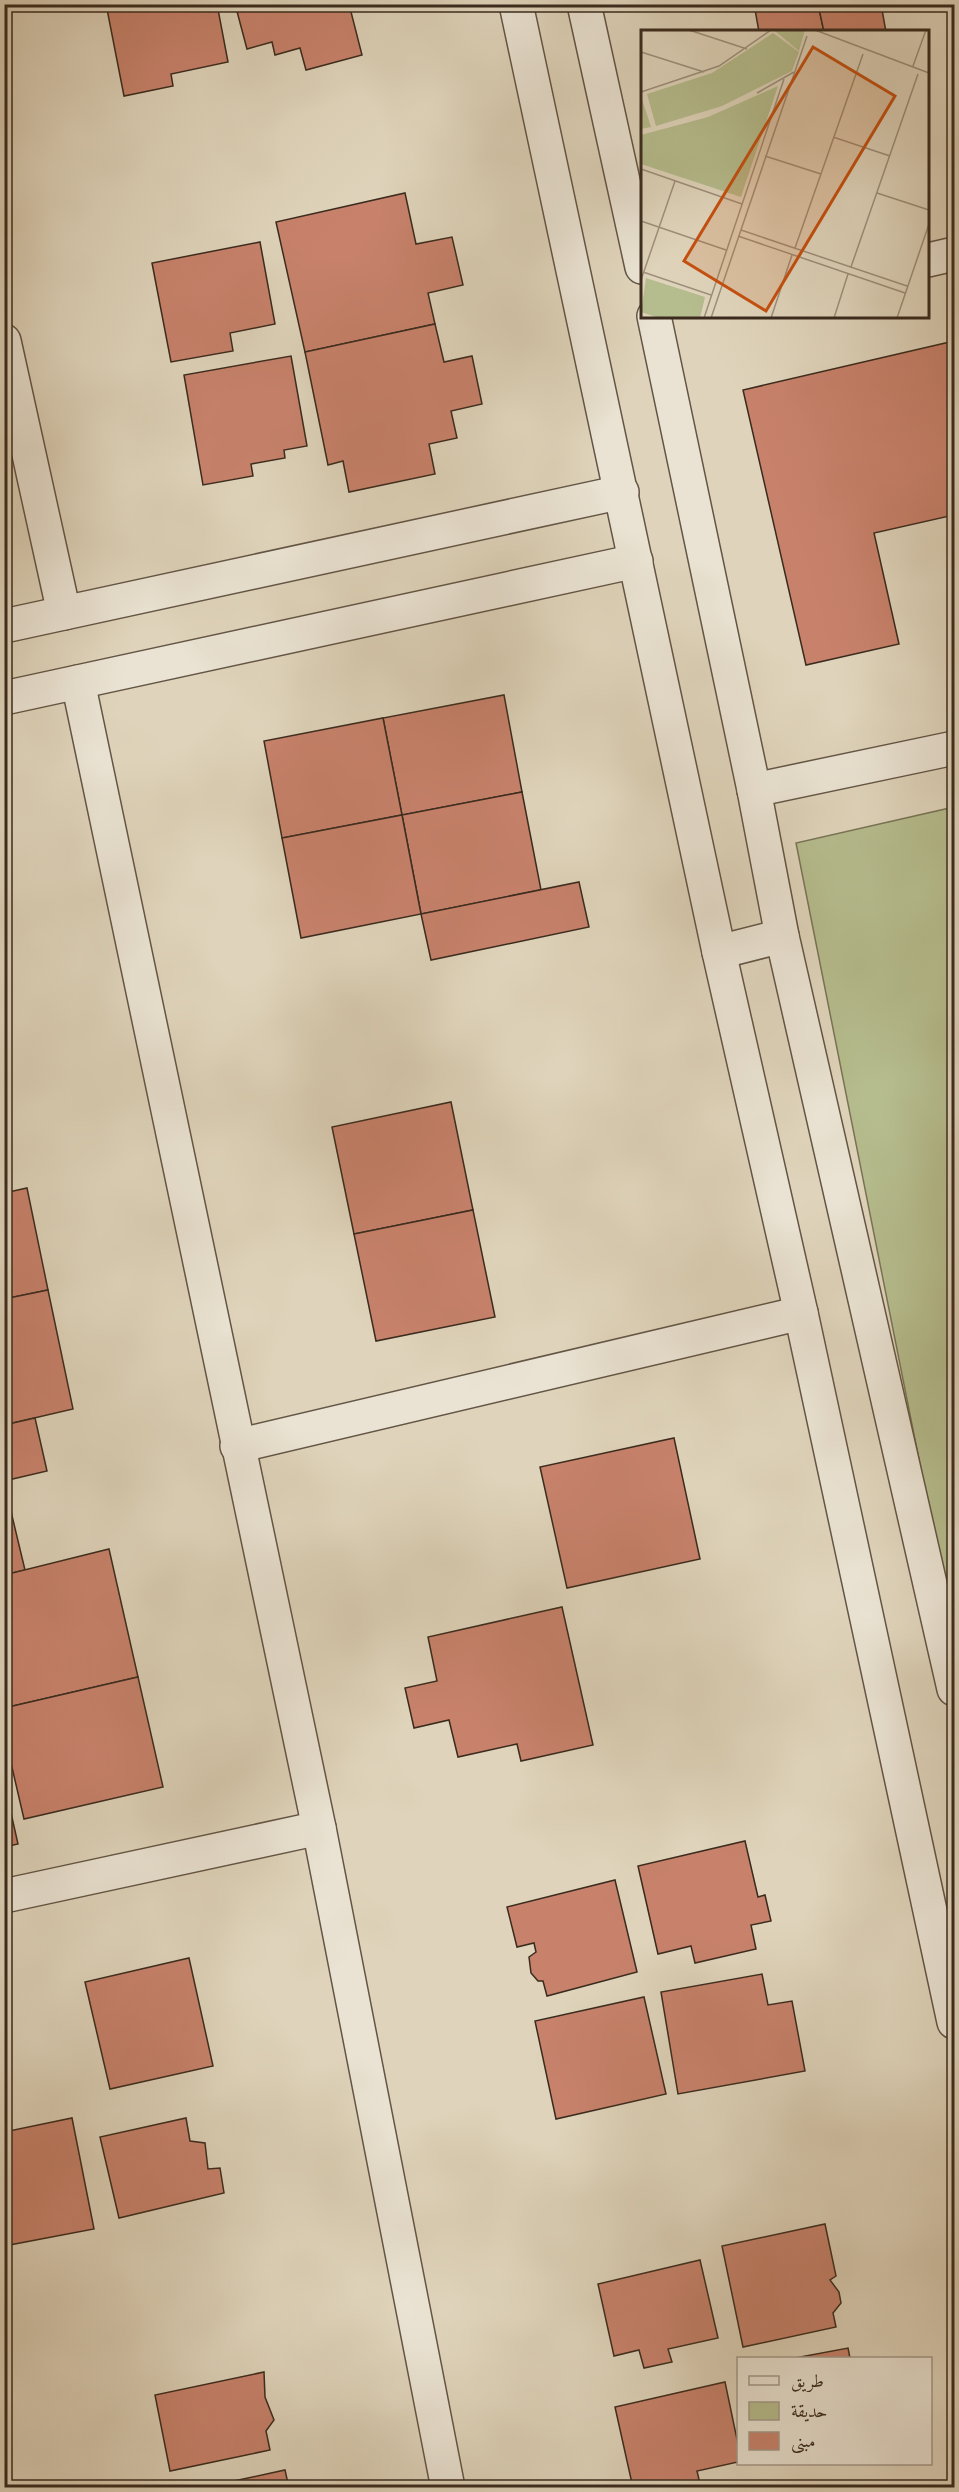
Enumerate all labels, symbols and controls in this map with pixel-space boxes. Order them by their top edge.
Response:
inset map [641,30,929,318]
legend [737,2357,932,2465]
text: طريق [791,2369,824,2394]
text: حديقة [791,2399,827,2424]
text: مبنى [791,2429,816,2454]

